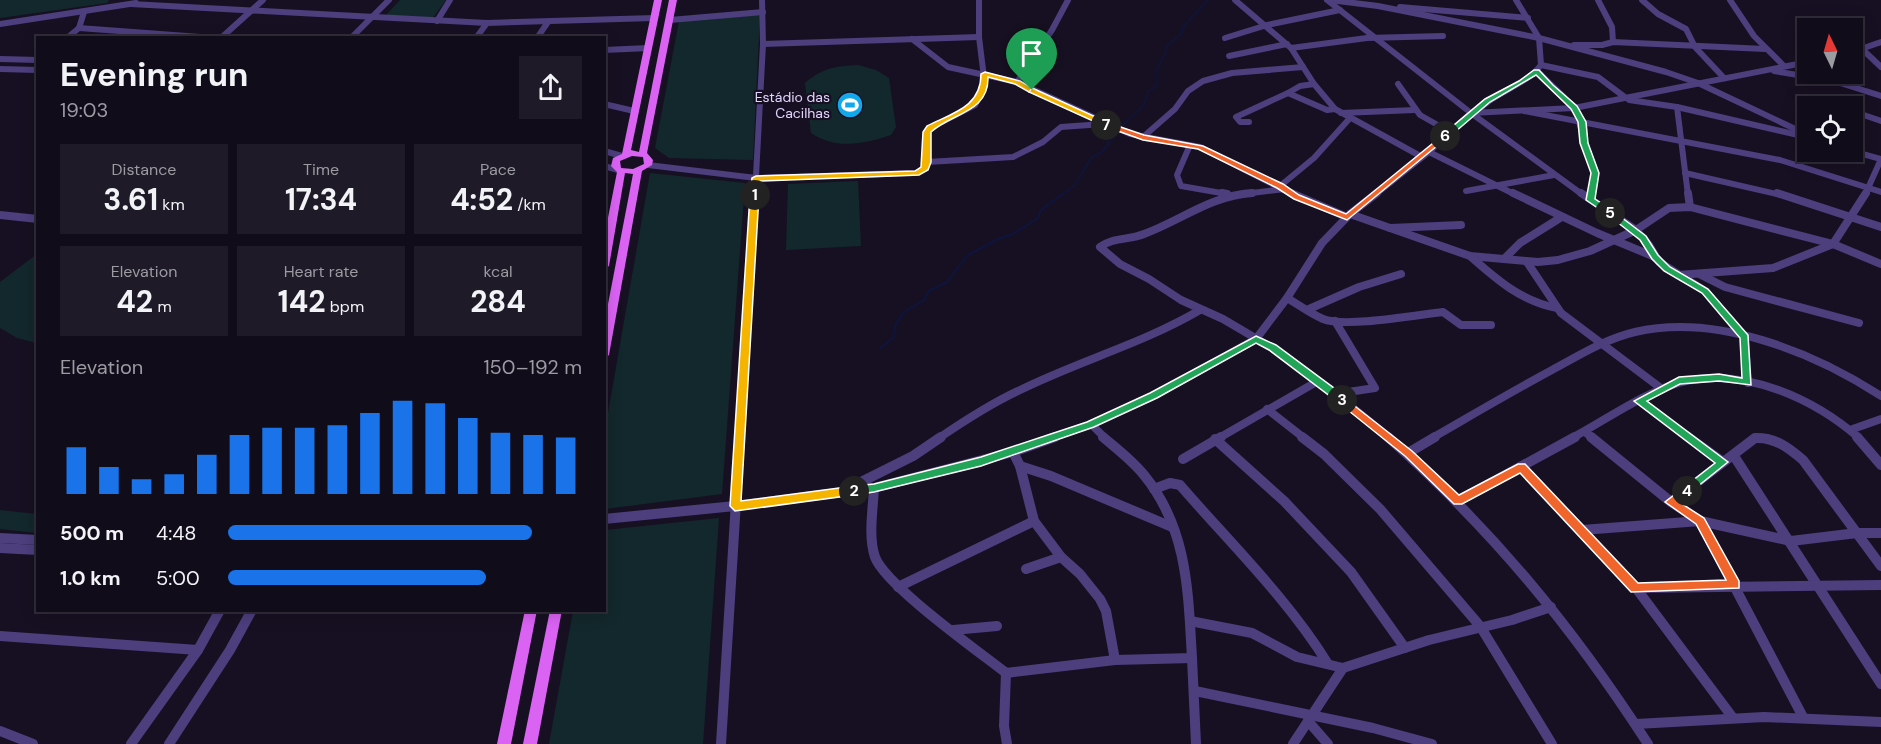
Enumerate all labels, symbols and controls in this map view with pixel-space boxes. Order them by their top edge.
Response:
north arrow [1797,18,1863,84]
map controls [1797,18,1863,162]
pin [1006,28,1057,90]
icon: arrive [1015,37,1048,70]
text: Evening run [60,53,248,96]
button: share [519,56,582,119]
place label: Estádio das Cacilhas [755,88,830,122]
sports icon: Estádio das Cacilhas [835,90,865,120]
button: locate [1797,96,1863,162]
text: 19:03 [60,97,108,123]
pin: 7 [1091,110,1121,140]
text: 7 [1102,114,1110,135]
pin: 6 [1430,121,1460,151]
text: 6 [1440,125,1450,146]
text: Distance [112,159,176,180]
text: Time [303,159,339,180]
text: Pace [480,159,516,180]
text: 3.61 [103,180,158,219]
text: 17:34 [285,180,357,219]
text: 4:52 [450,180,513,219]
pin: 1 [740,180,770,210]
text: 1 [752,184,758,205]
text: km [158,194,185,215]
text: /km [513,194,546,215]
pin: 5 [1595,198,1625,228]
text: 5 [1605,202,1615,223]
text: Elevation [111,261,177,282]
text: Heart rate [284,261,358,282]
text: kcal [484,261,512,282]
text: 42 [116,282,153,321]
text: 142 [278,282,326,321]
text: 284 [470,282,526,321]
text: m [153,296,172,317]
text: bpm [326,296,364,317]
text: Elevation [60,354,143,380]
text: 150–192 m [483,354,582,380]
pin: 3 [1327,385,1357,415]
text: 3 [1337,389,1347,410]
pin: 2 [839,476,869,506]
pin: 4 [1672,476,1702,506]
text: 2 [849,480,859,501]
text: 4 [1682,480,1692,501]
text: 500 m [60,520,124,546]
text: 4:48 [156,520,196,546]
text: 1.0 km [60,565,121,591]
text: 5:00 [156,565,200,591]

